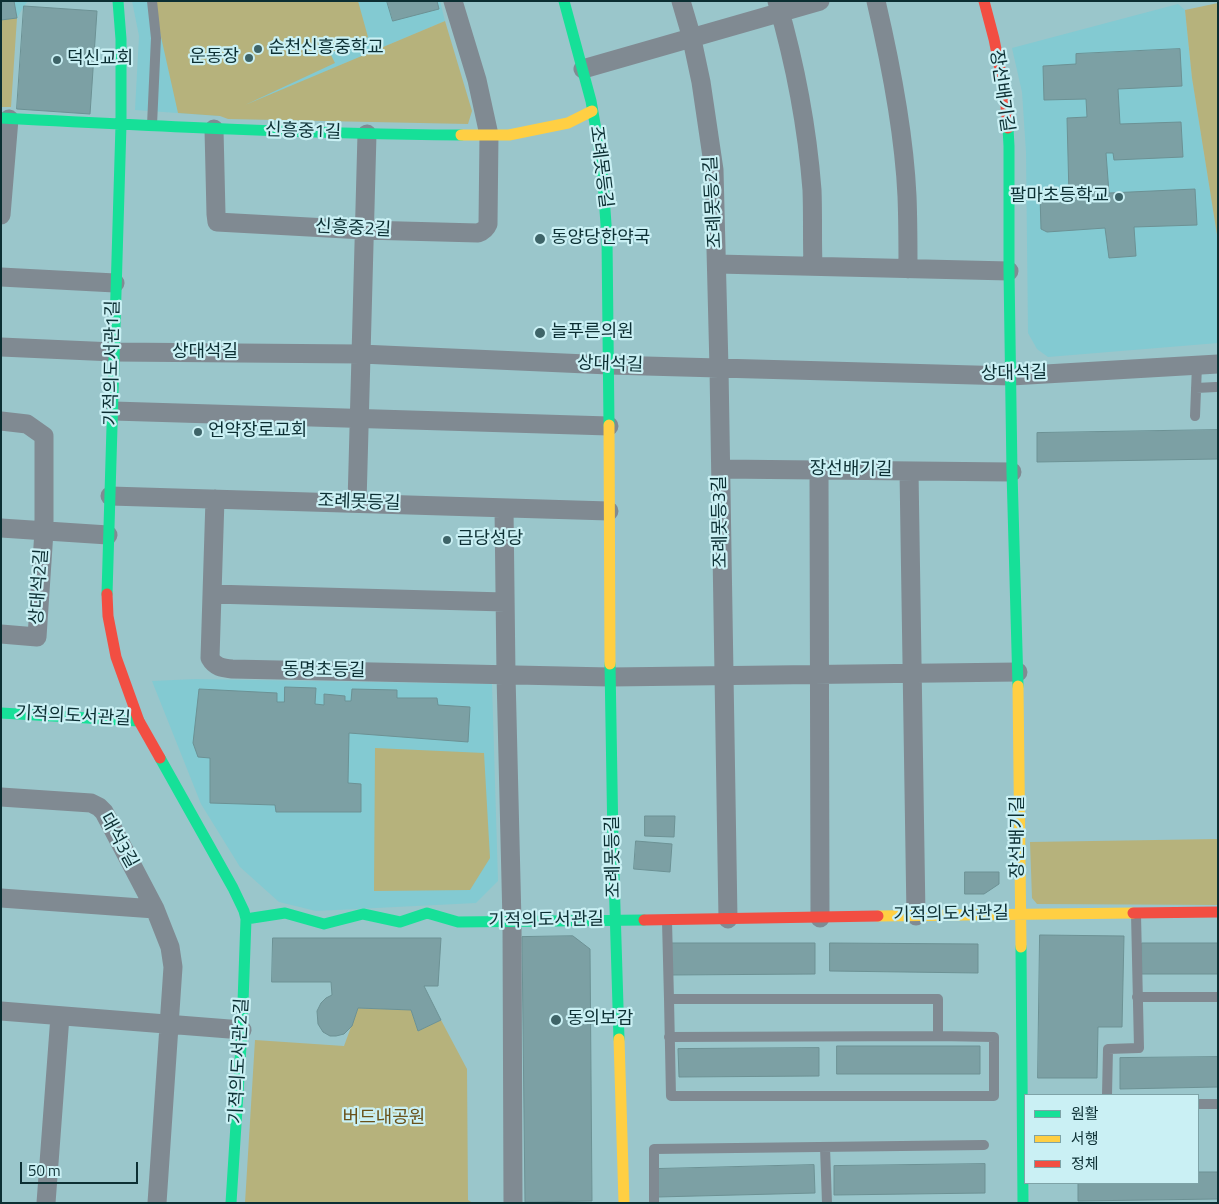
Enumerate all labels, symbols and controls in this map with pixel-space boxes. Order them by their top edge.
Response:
place label: 순천신흥중학교 [268,38,384,60]
marker: 순천신흥중학교 [252,43,264,55]
place label: 운동장 [189,47,239,69]
street label: 장선배기길 [985,48,1017,134]
place label: 덕신교회 [67,49,133,71]
marker: 운동장 [243,52,255,64]
marker: 덕신교회 [51,54,63,66]
street label: 신흥중1길 [264,120,342,144]
street label: 조례못등길 [584,125,616,209]
street label: 조례못등2길 [701,155,727,249]
place label: 팔마초등학교 [1010,186,1109,208]
marker: 팔마초등학교 [1113,191,1125,203]
street label: 신흥중2길 [314,216,392,242]
place label: 동양당한약국 [551,228,650,250]
marker: 동양당한약국 [533,232,547,246]
street label: 기적의도서관1길 [101,300,125,426]
place label: 늘푸른의원 [551,322,634,344]
marker: 늘푸른의원 [533,326,547,340]
street label: 상대석길 [172,342,238,364]
street label: 상대석길 [577,353,643,377]
street label: 상대석길 [981,363,1047,385]
place label: 언약장로교회 [208,421,307,443]
marker: 언약장로교회 [192,426,204,438]
street label: 장선배기길 [809,458,893,482]
street label: 조례못등3길 [709,475,733,569]
street label: 조례못등길 [317,491,401,515]
place label: 금당성당 [457,529,523,551]
marker: 금당성당 [441,534,453,546]
street label: 상대석2길 [27,548,53,626]
street label: 동명초등길 [282,659,366,683]
street label: 기적의도서관길 [15,703,131,731]
street label: 장선배기길 [1008,796,1030,878]
street label: 대석3길 [94,810,142,872]
street label: 조례못등길 [602,815,626,899]
street label: 기적의도서관길 [893,903,1009,927]
street label: 기적의도서관길 [488,909,604,933]
street label: 기적의도서관2길 [226,998,254,1124]
place label: 동의보감 [567,1009,633,1031]
marker: 동의보감 [549,1013,563,1027]
legend [1024,1094,1199,1184]
text: 원활 [1071,1102,1099,1125]
park label: 버드내공원 [343,1108,425,1130]
text: 서행 [1071,1127,1099,1150]
scale bar [22,1152,140,1184]
text: 정체 [1071,1152,1099,1175]
text: 50 m [28,1159,61,1182]

